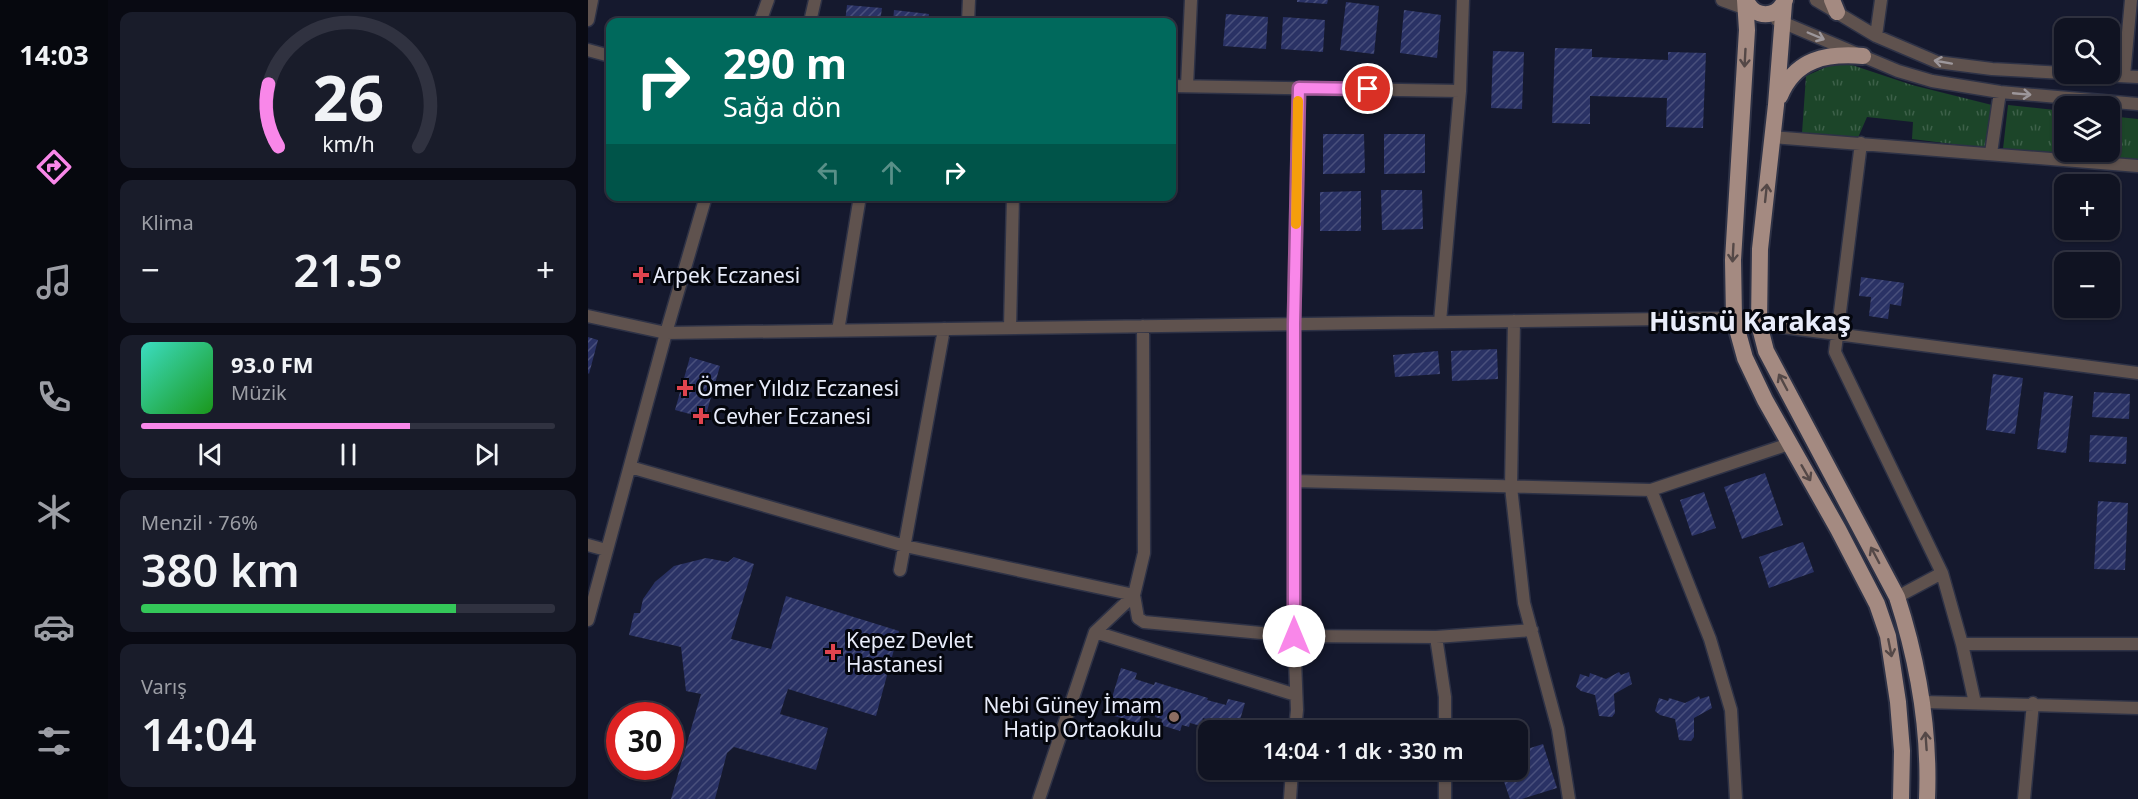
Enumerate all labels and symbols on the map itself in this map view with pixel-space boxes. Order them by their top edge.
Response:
one-way arrow [1806,31,1825,42]
one-way arrow [1739,48,1750,68]
one-way arrow [1934,56,1953,67]
pin [1342,63,1393,114]
one-way arrow [2012,89,2032,100]
one-way arrow [1761,183,1772,203]
one-way arrow [1728,243,1739,263]
place label: Arpek Eczanesi [653,261,800,289]
marker: Arpek Eczanesi [634,268,648,282]
district label: Hüsnü Karakaş [1649,302,1851,339]
place label: Ömer Yıldız Eczanesi [697,374,899,402]
one-way arrow [1777,374,1788,392]
marker: Ömer Yıldız Eczanesi [678,381,692,395]
place label: Cevher Eczanesi [713,402,871,430]
marker: Cevher Eczanesi [694,409,708,423]
one-way arrow [1800,464,1812,481]
one-way arrow [1869,546,1880,564]
position arrow [1262,604,1326,668]
place label: Kepez Devlet Hastanesi [846,626,973,678]
one-way arrow [1885,638,1896,658]
marker: Kepez Devlet Hastanesi [824,643,842,661]
place label: Nebi Güney İmam Hatip Ortaokulu [983,691,1162,743]
speed limit sign: 30 [606,702,684,780]
marker: Nebi Güney İmam Hatip Ortaokulu [1167,710,1181,724]
one-way arrow [1920,731,1931,751]

